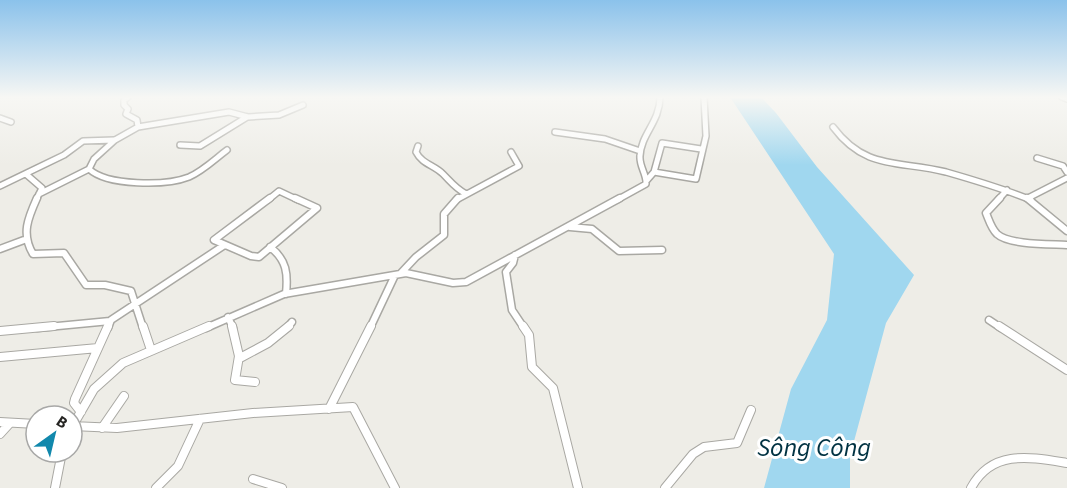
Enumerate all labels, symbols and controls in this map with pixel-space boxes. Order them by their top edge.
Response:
north arrow [24,404,84,464]
text: B [52,411,72,434]
water label: Sông Công [757,429,871,466]

